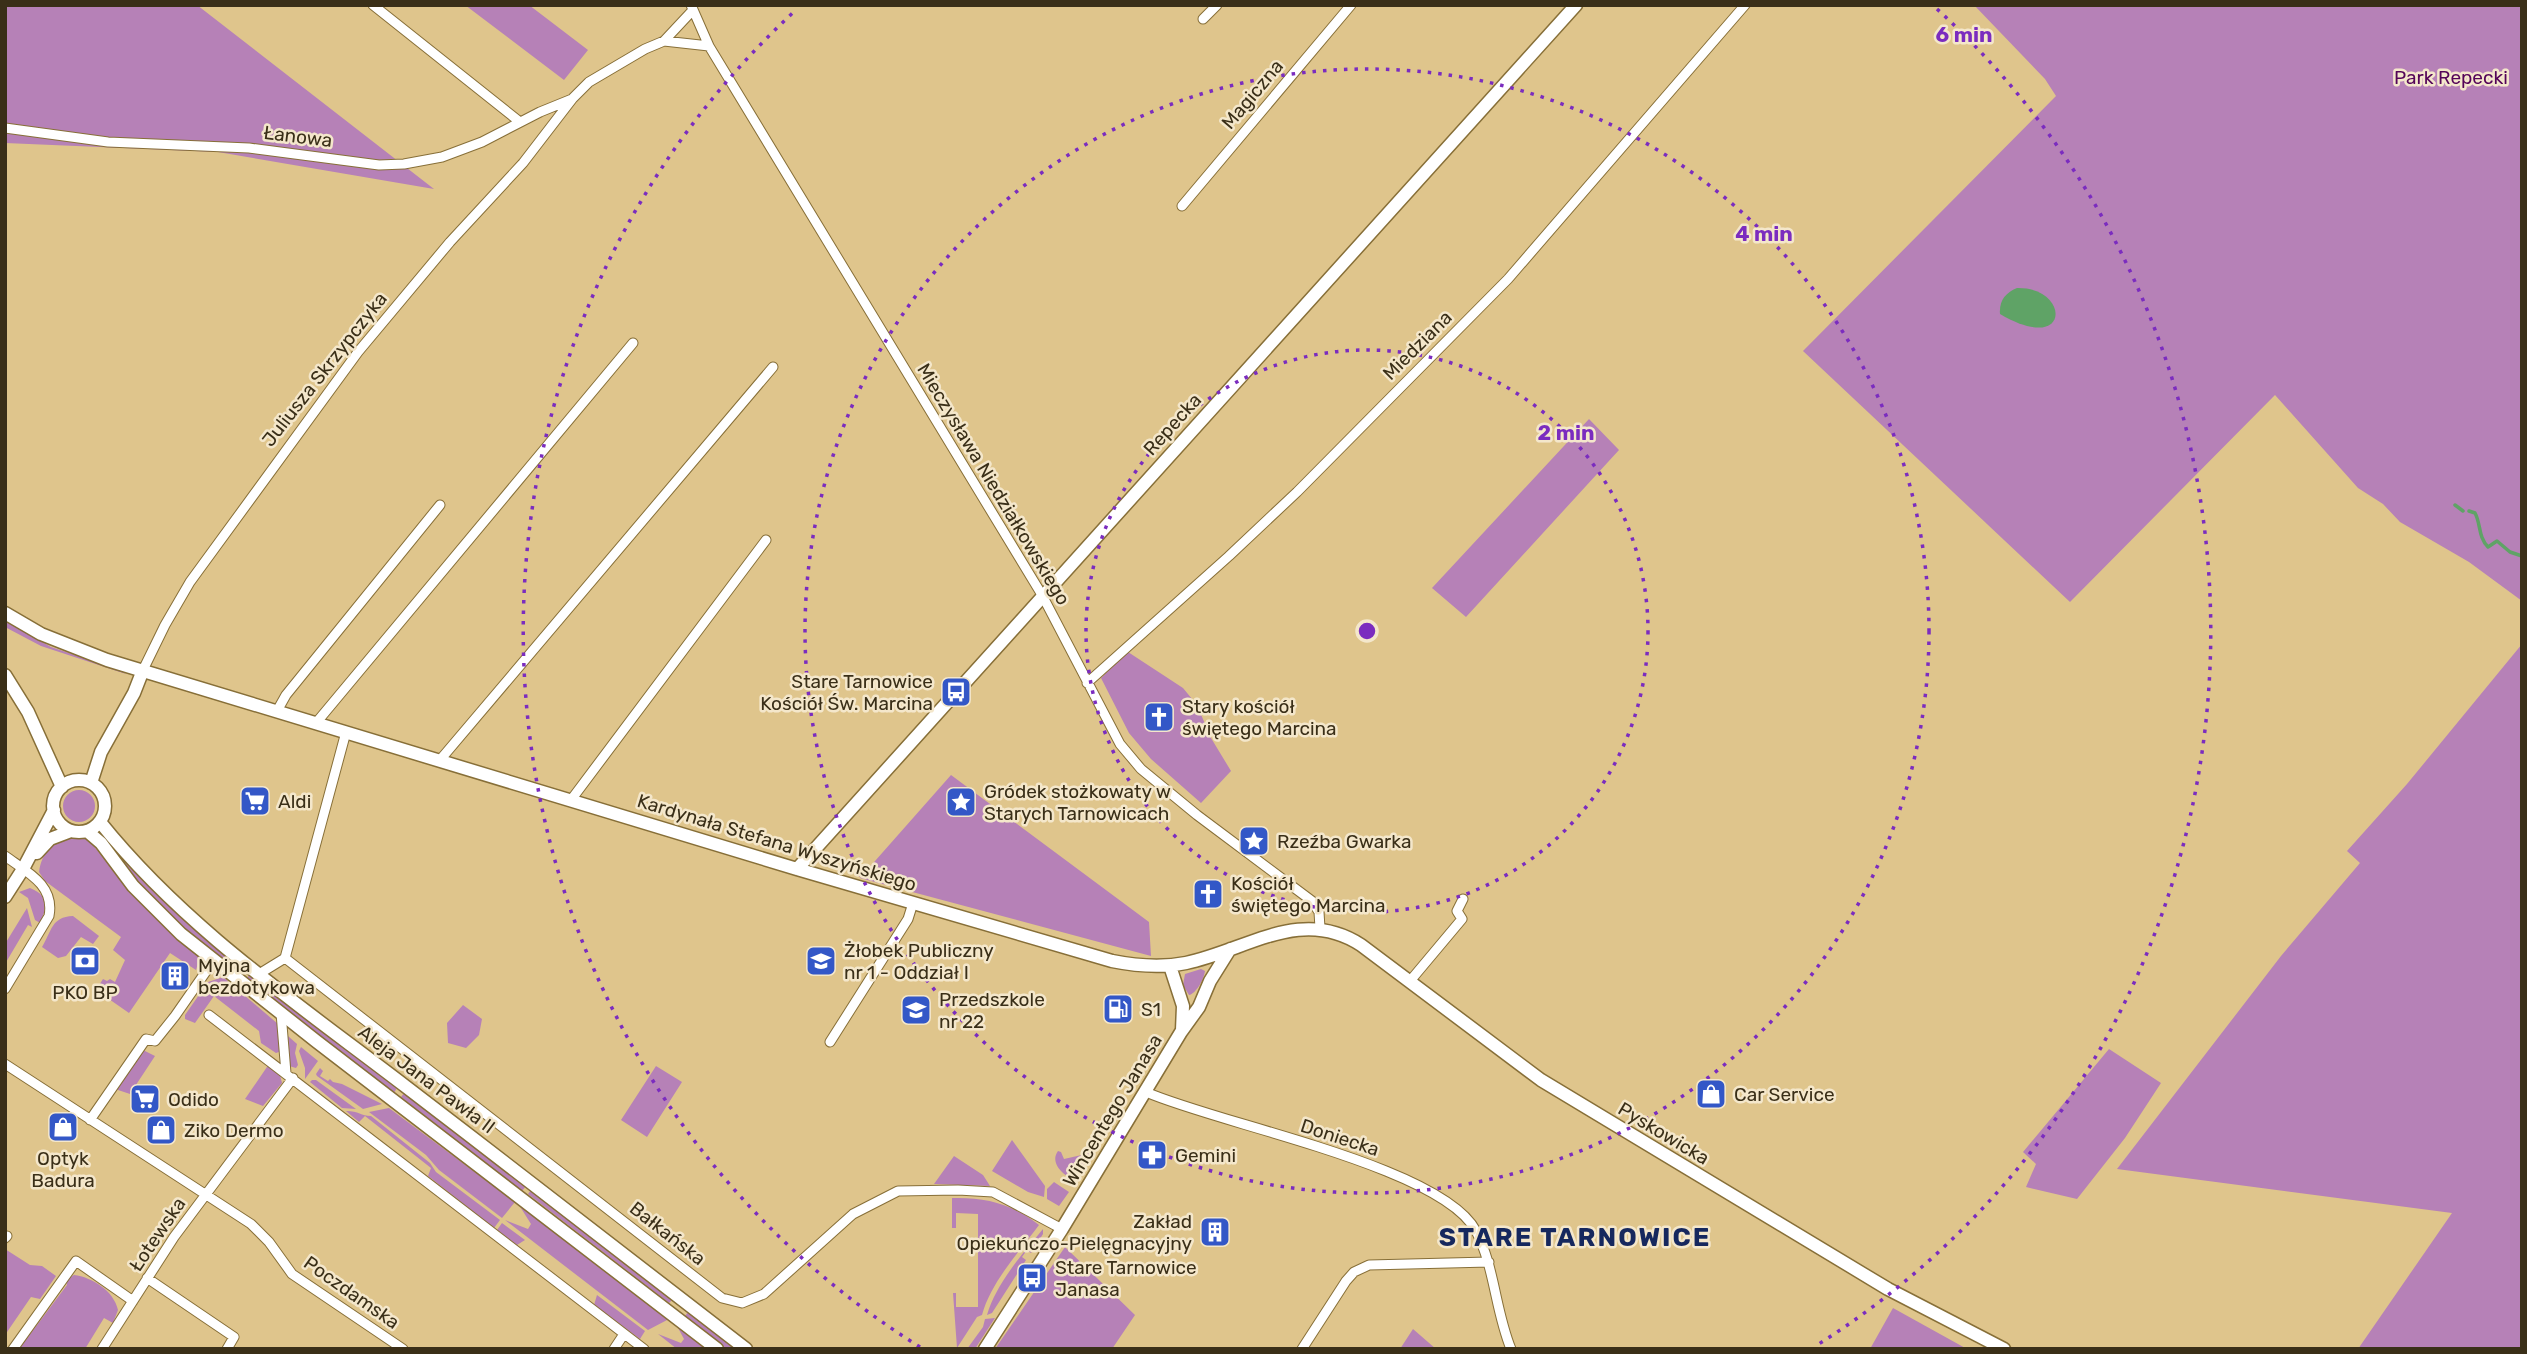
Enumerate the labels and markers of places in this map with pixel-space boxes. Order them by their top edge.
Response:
centre of rings [1355,619,1379,643]
place label: Stare Tarnowice Kościół Św. Marcina [760,670,933,715]
bus stop icon: Stare Tarnowice Kościół Św. Marcina [939,675,973,709]
place label: Stary kościół świętego Marcina [1182,695,1337,740]
church icon: Stary kościół świętego Marcina [1142,700,1176,734]
place label: Gródek stożkowaty w Starych Tarnowicach [984,780,1171,825]
supermarket icon: Aldi [238,784,272,818]
place icon: Gródek stożkowaty w Starych Tarnowicach [944,785,978,819]
place label: Aldi [278,790,311,813]
place icon: Rzeźba Gwarka [1237,824,1271,858]
place label: Rzeźba Gwarka [1277,830,1411,853]
place label: Kościół świętego Marcina [1231,872,1386,917]
church icon: Kościół świętego Marcina [1191,877,1225,911]
place label: Żłobek Publiczny nr 1 - Oddział I [844,939,994,984]
bank icon: PKO BP [68,944,102,978]
school or university icon: Żłobek Publiczny nr 1 - Oddział I [804,944,838,978]
place label: Myjna bezdotykowa [198,954,315,999]
building icon: Myjna bezdotykowa [158,959,192,993]
place label: PKO BP [52,981,118,1004]
place label: Przedszkole nr 22 [939,988,1045,1033]
fuel station icon: S1 [1101,992,1135,1026]
school or university icon: Przedszkole nr 22 [899,993,933,1027]
place label: S1 [1141,998,1161,1021]
shop icon: Car Service [1694,1077,1728,1111]
supermarket icon: Odido [128,1082,162,1116]
place label: Car Service [1734,1083,1835,1106]
place label: Odido [168,1088,219,1111]
shop icon: Optyk Badura [46,1110,80,1144]
shop icon: Ziko Dermo [144,1113,178,1147]
place label: Ziko Dermo [184,1119,284,1142]
pharmacy icon: Gemini [1135,1138,1169,1172]
place label: Gemini [1175,1144,1236,1167]
place label: Optyk Badura [31,1147,95,1192]
place label: Zakład Opiekuńczo-Pielęgnacyjny [957,1210,1192,1255]
building icon: Zakład Opiekuńczo-Pielęgnacyjny [1198,1215,1232,1249]
place label: Stare Tarnowice Janasa [1055,1256,1197,1301]
bus stop icon: Stare Tarnowice Janasa [1015,1261,1049,1295]

